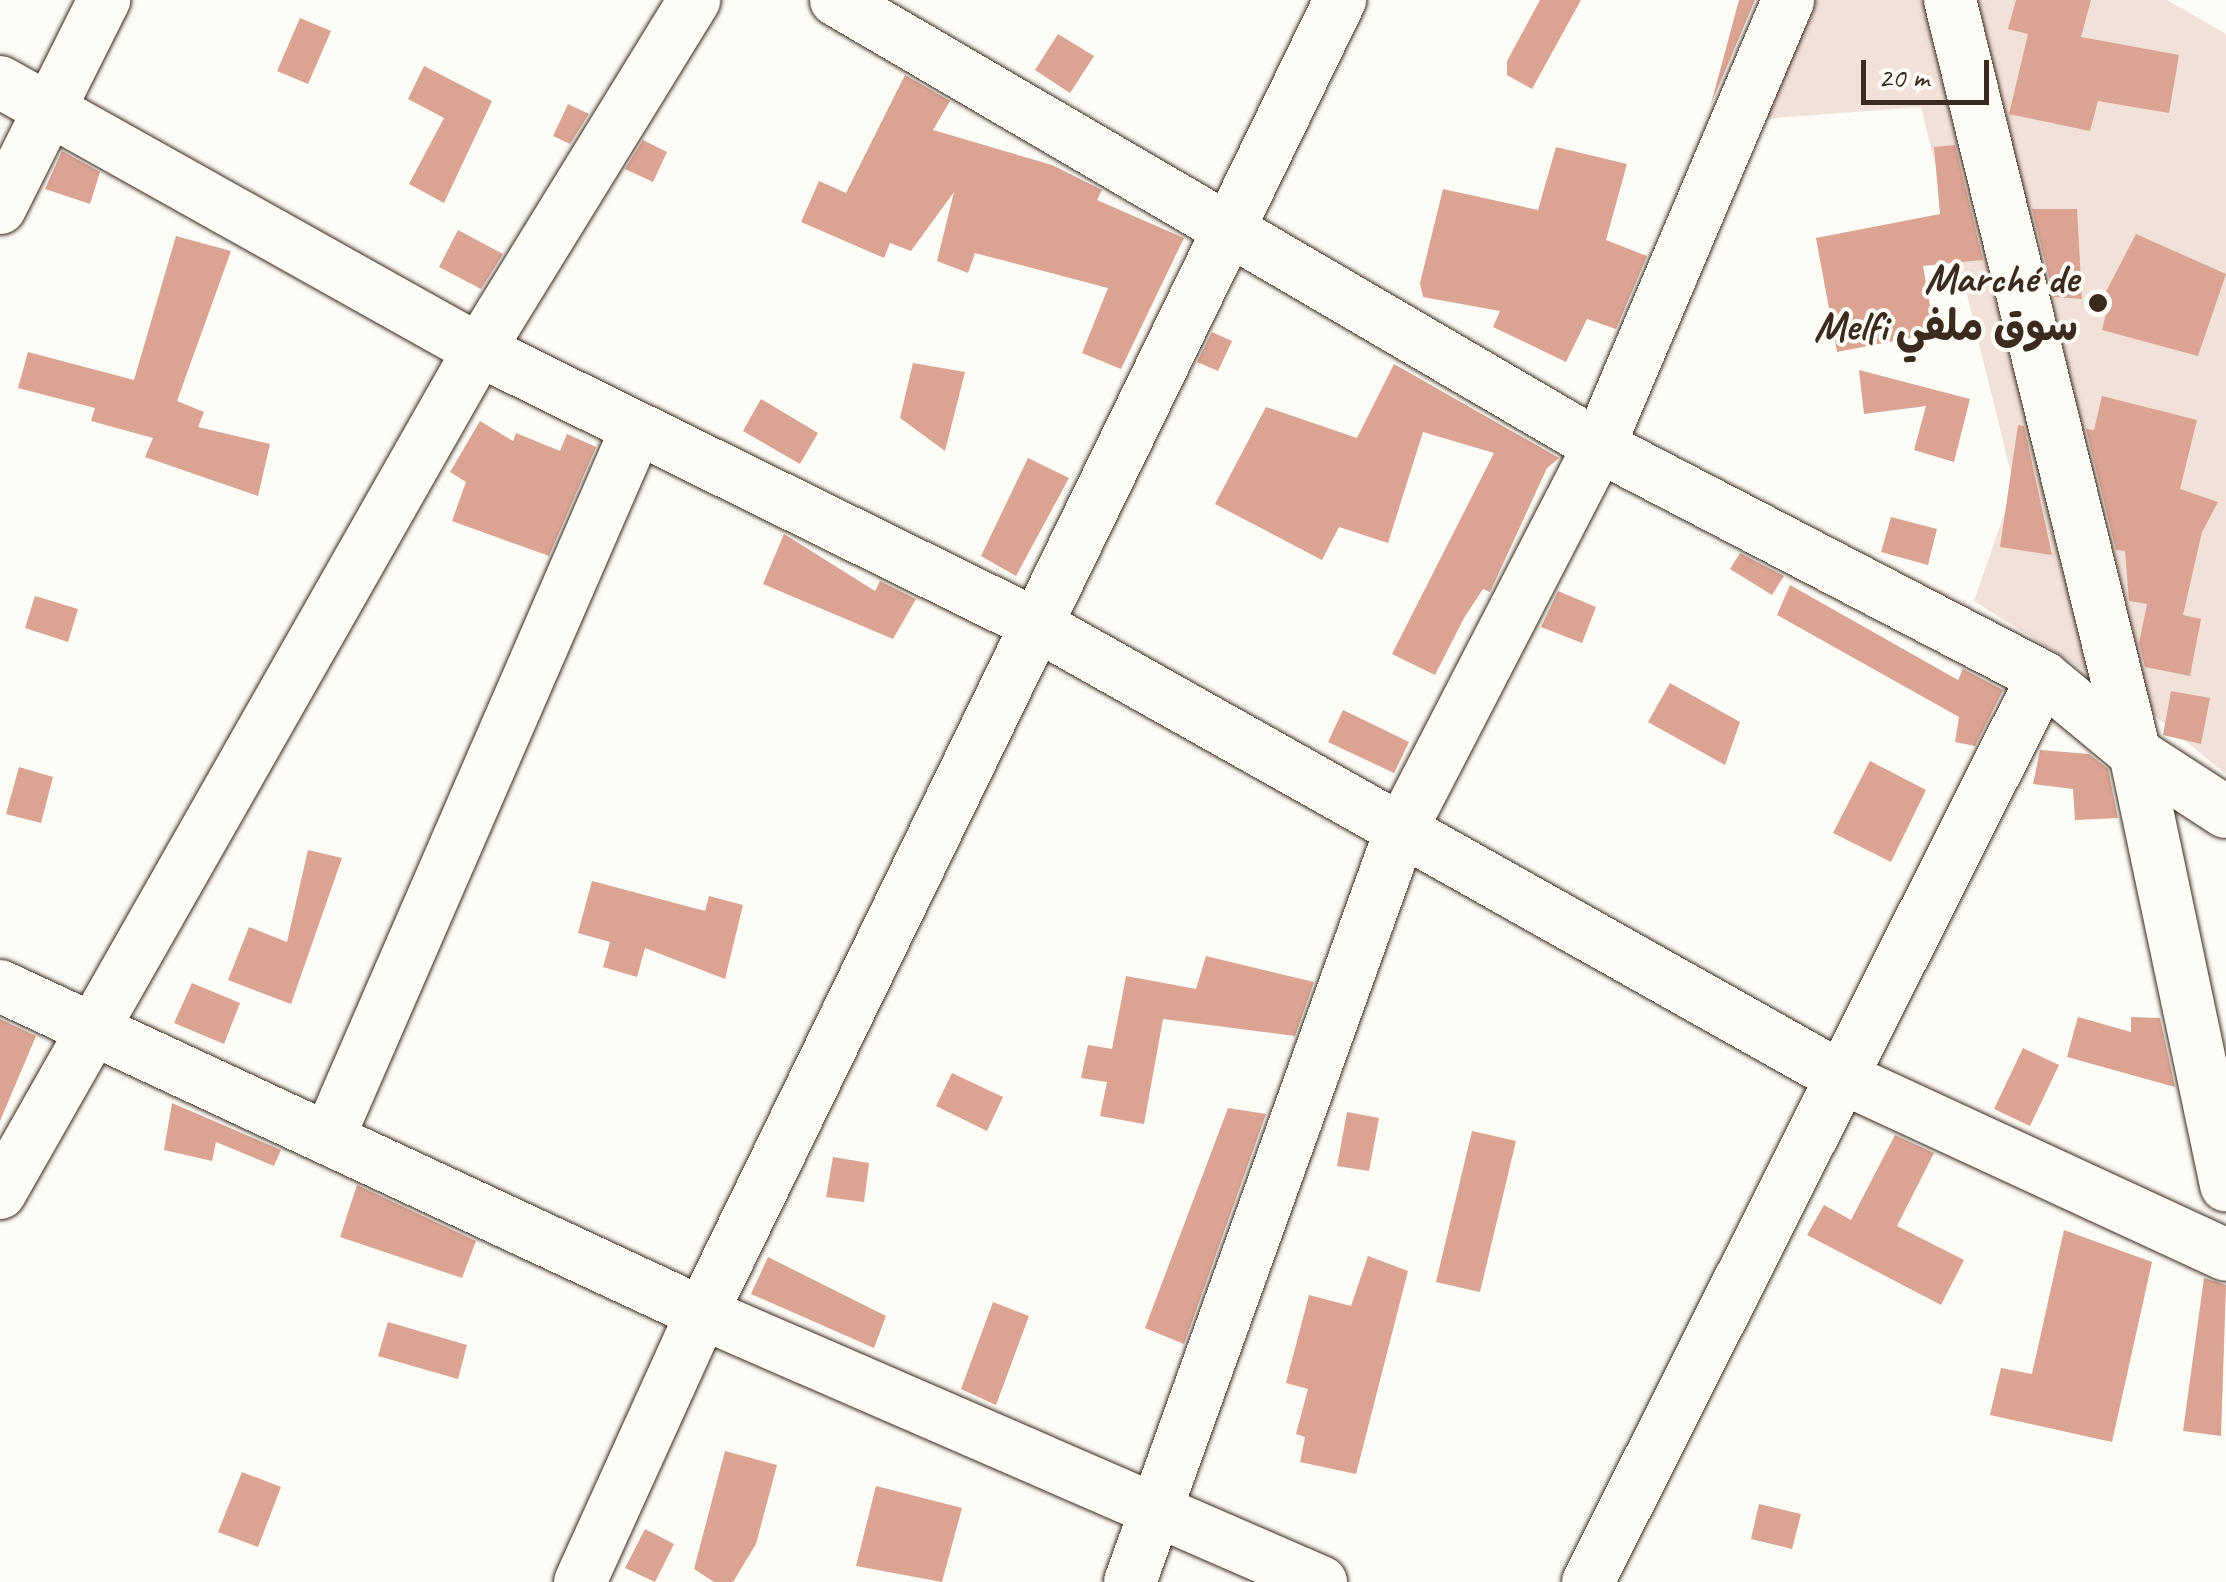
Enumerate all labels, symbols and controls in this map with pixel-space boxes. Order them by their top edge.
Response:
scale bar [1866,40,1994,102]
text: 20 m [1878,58,1929,96]
place label: Marché de Melfi سوق ملفي [1814,254,2078,352]
marker: Marché de Melfi سوق ملفي [2087,292,2109,314]

